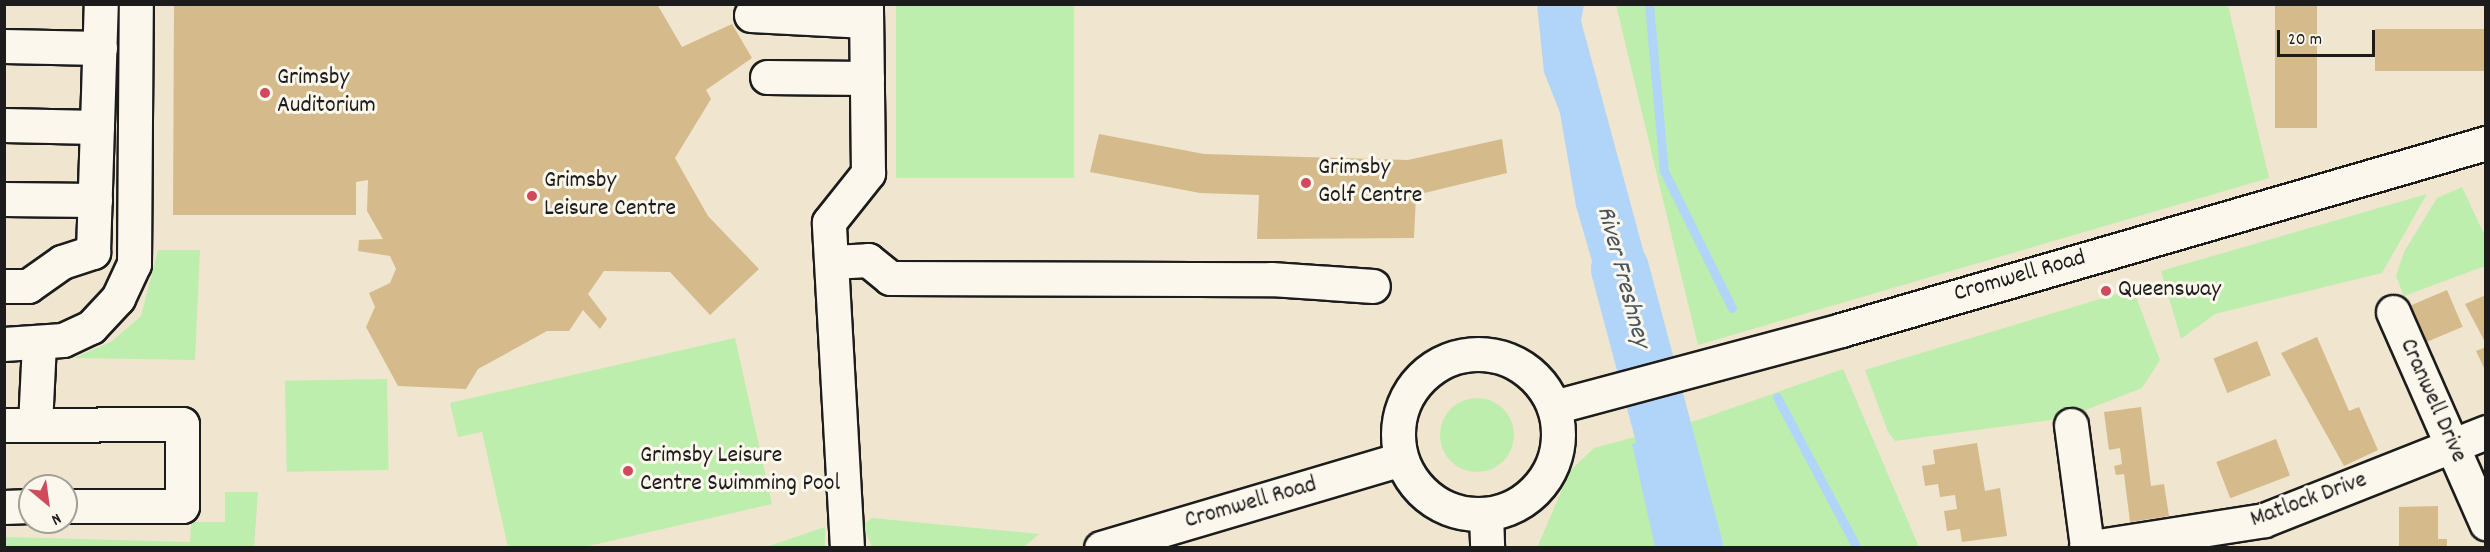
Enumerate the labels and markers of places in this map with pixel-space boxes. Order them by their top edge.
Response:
place label: Grimsby Auditorium [277,65,376,121]
marker: Grimsby Auditorium [258,86,272,100]
place label: Grimsby Golf Centre [1318,155,1422,211]
place label: Grimsby Leisure Centre [544,168,676,224]
marker: Grimsby Golf Centre [1299,176,1313,190]
marker: Grimsby Leisure Centre [525,189,539,203]
place label: Queensway [2118,277,2221,305]
marker: Queensway [2099,284,2113,298]
place label: Grimsby Leisure Centre Swimming Pool [640,443,840,499]
marker: Grimsby Leisure Centre Swimming Pool [621,464,635,478]

